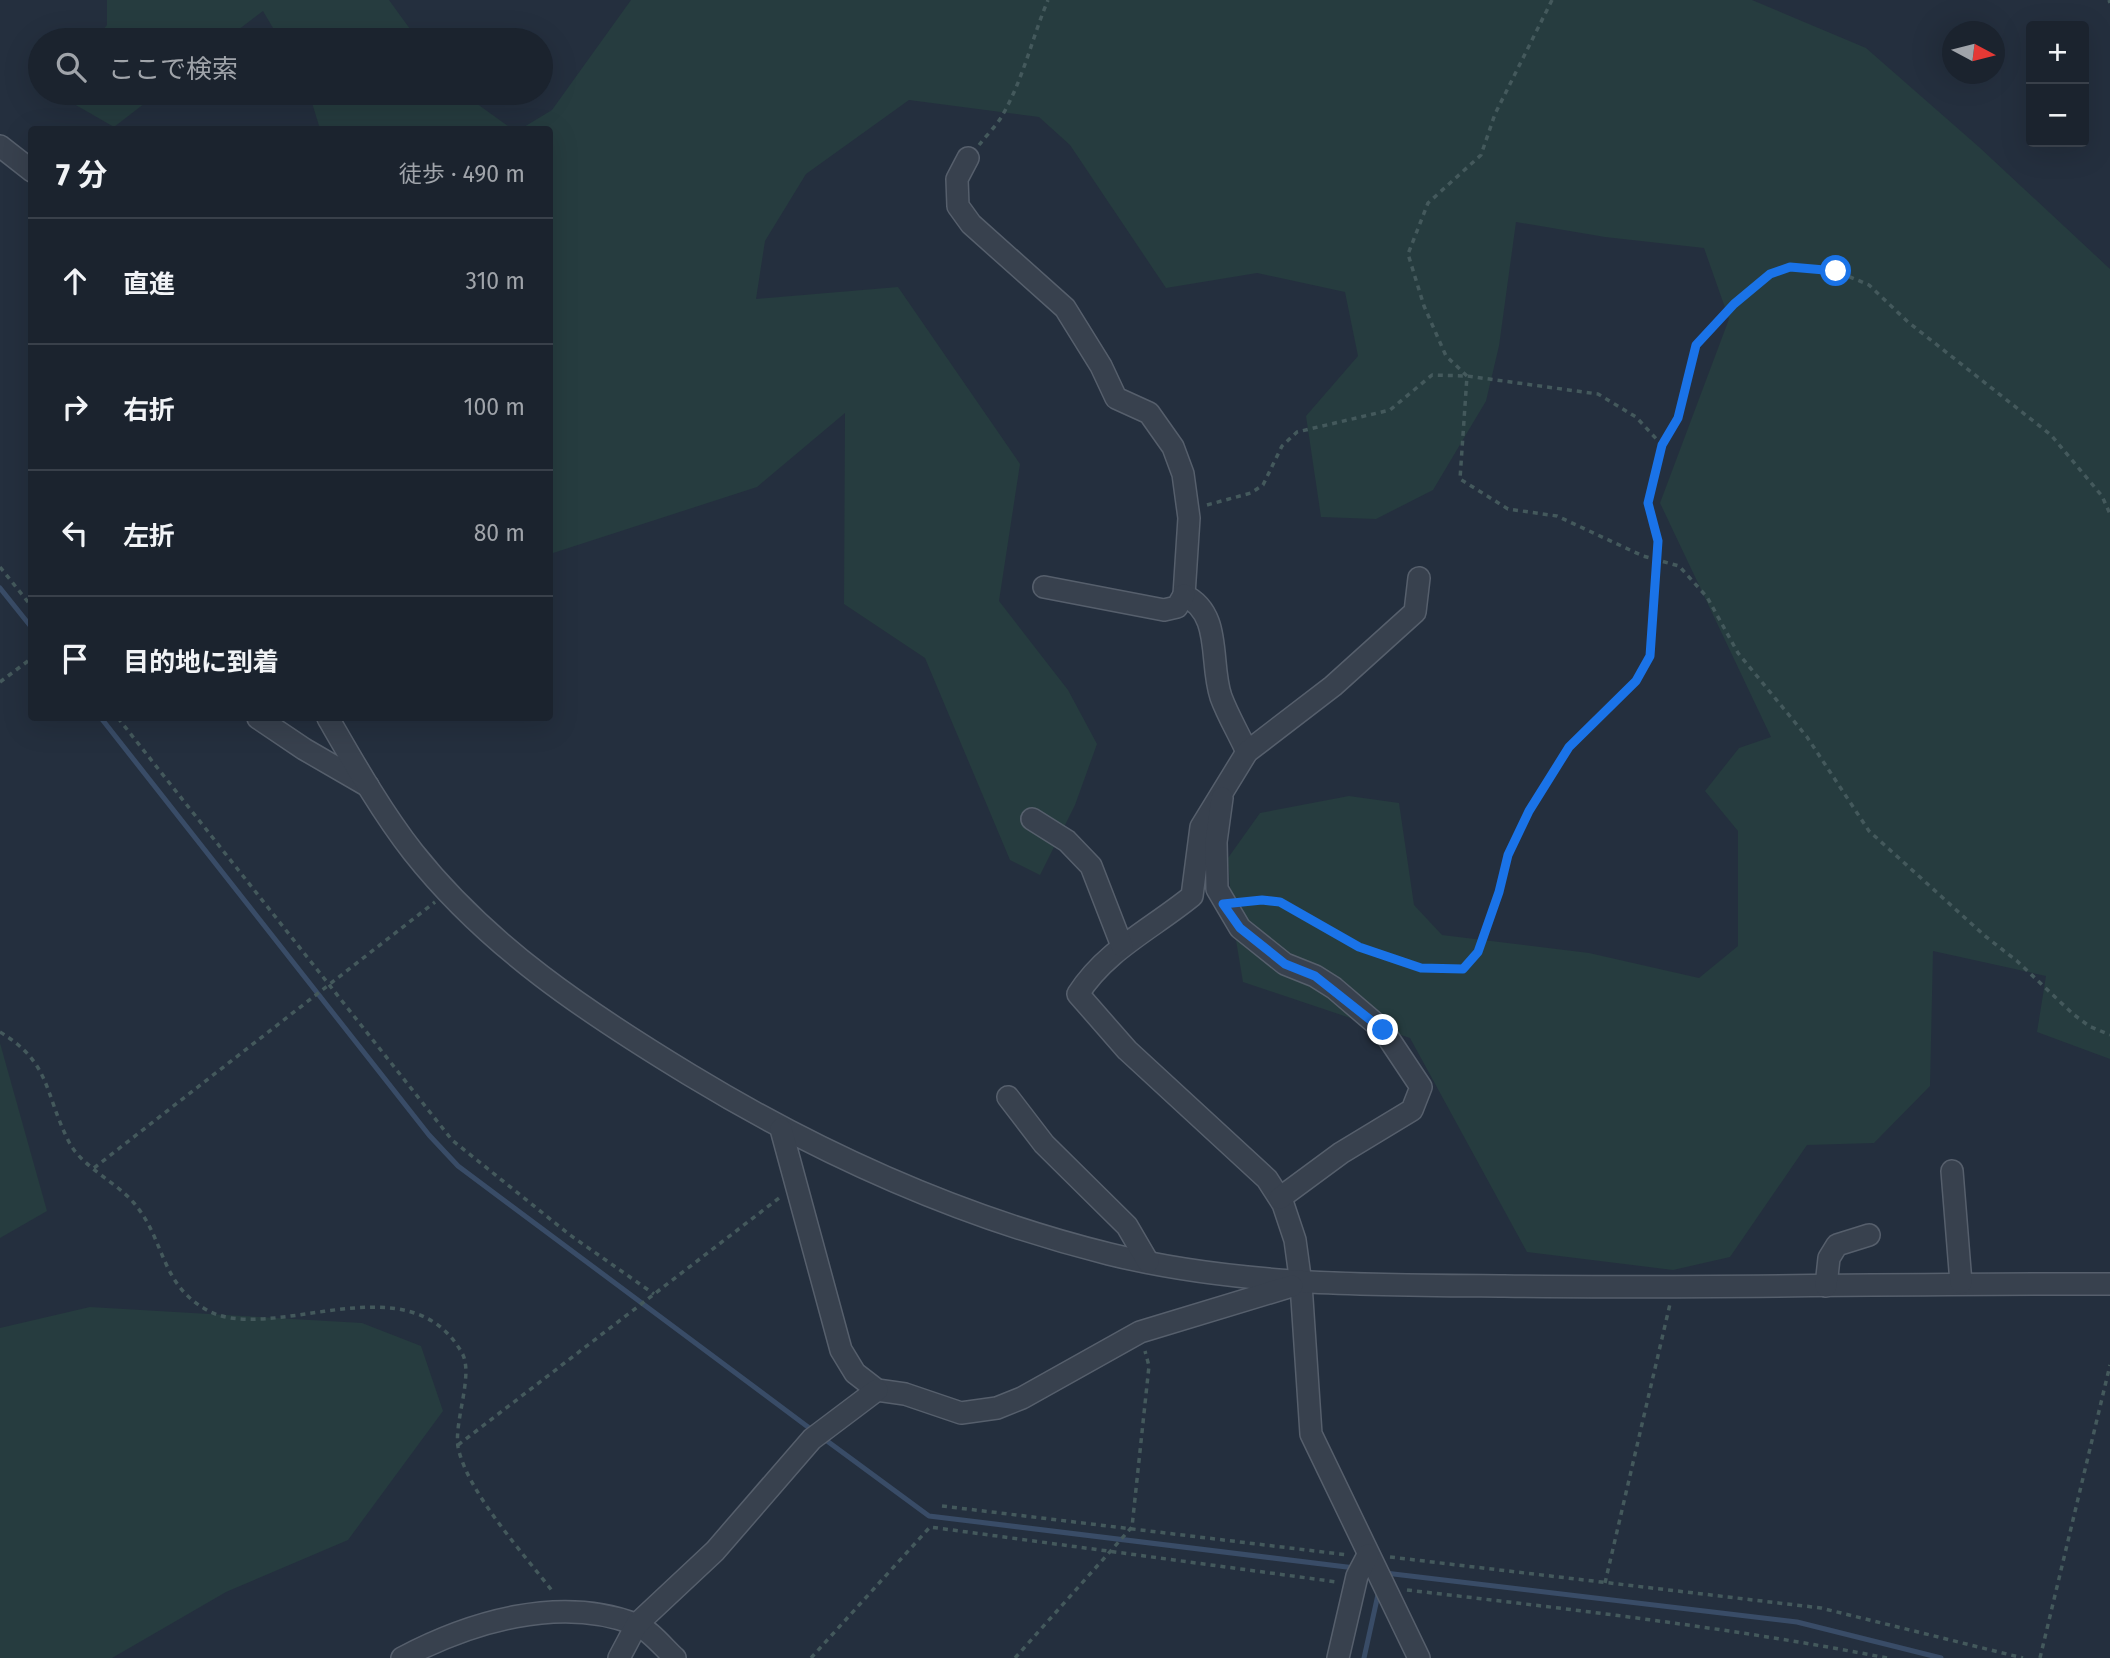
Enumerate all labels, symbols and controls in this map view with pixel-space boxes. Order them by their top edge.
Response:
north arrow [1942,21,2005,84]
map controls [2026,21,2089,147]
button: + [2026,21,2089,84]
search box [28,28,553,105]
icon: search [52,48,90,86]
text: ここで検索 [108,54,238,85]
button: − [2026,84,2089,147]
text: 7 分 [56,157,107,193]
text: 徒歩 · 490 m [399,160,525,188]
route start [1820,255,1851,286]
icon: ahead [56,262,94,300]
text: 310 m [465,267,525,295]
text: 直進 [123,269,175,300]
icon: right [56,388,94,426]
text: 100 m [464,393,525,421]
text: 右折 [123,395,175,426]
icon: left [56,514,94,552]
text: 80 m [474,519,525,547]
text: 左折 [123,521,175,552]
icon: arrive [56,640,94,678]
text: 目的地に到着 [123,647,279,678]
route end [1367,1014,1398,1045]

